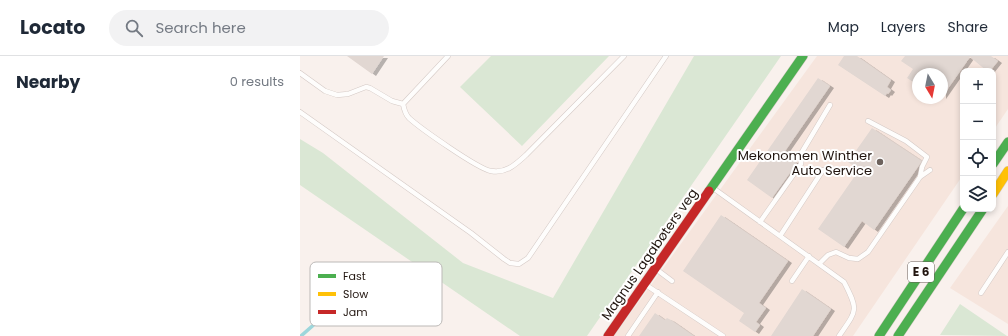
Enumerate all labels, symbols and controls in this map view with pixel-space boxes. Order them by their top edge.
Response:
search box [109,10,389,46]
text: Locato [20,14,85,41]
icon: search [123,17,145,39]
text: Search here [155,17,246,38]
text: Map [828,17,859,37]
text: Layers [881,17,925,37]
text: Share [947,17,988,37]
north arrow [912,68,948,104]
map controls [960,68,996,212]
button: + [960,68,996,104]
text: Nearby [16,70,80,94]
text: 0 results [230,72,284,91]
button: − [960,104,996,140]
button: locate [960,140,996,176]
place label: Mekonomen Winther Auto Service [738,146,872,180]
marker: Mekonomen Winther Auto Service [875,157,885,167]
button: layers [960,176,996,212]
street label: Magnus Lagabøters veg [597,185,702,324]
legend [310,262,442,326]
road number: E 6 [908,262,934,282]
text: Fast [343,268,366,284]
text: Slow [343,286,368,302]
text: Jam [343,304,368,320]

